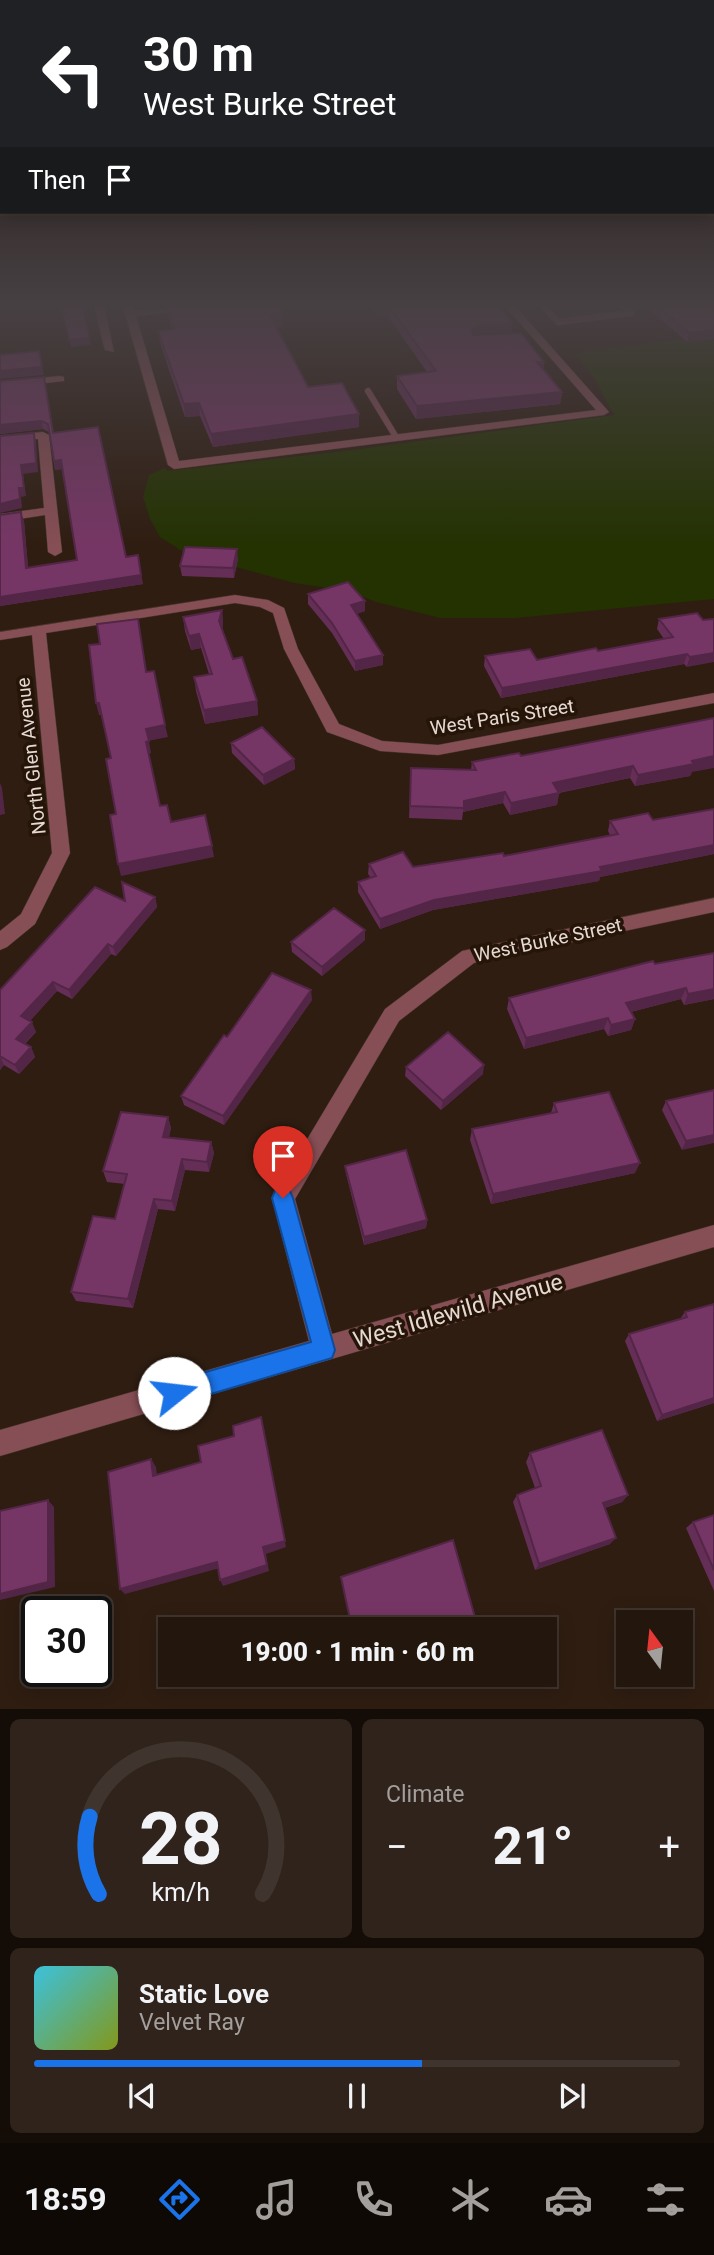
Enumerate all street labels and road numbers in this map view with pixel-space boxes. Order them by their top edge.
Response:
street label: North Glen Avenue [11,676,51,836]
street label: West Paris Street [428,694,576,740]
street label: West Burke Street [472,913,624,967]
street label: West Idlewild Avenue [350,1268,566,1354]

